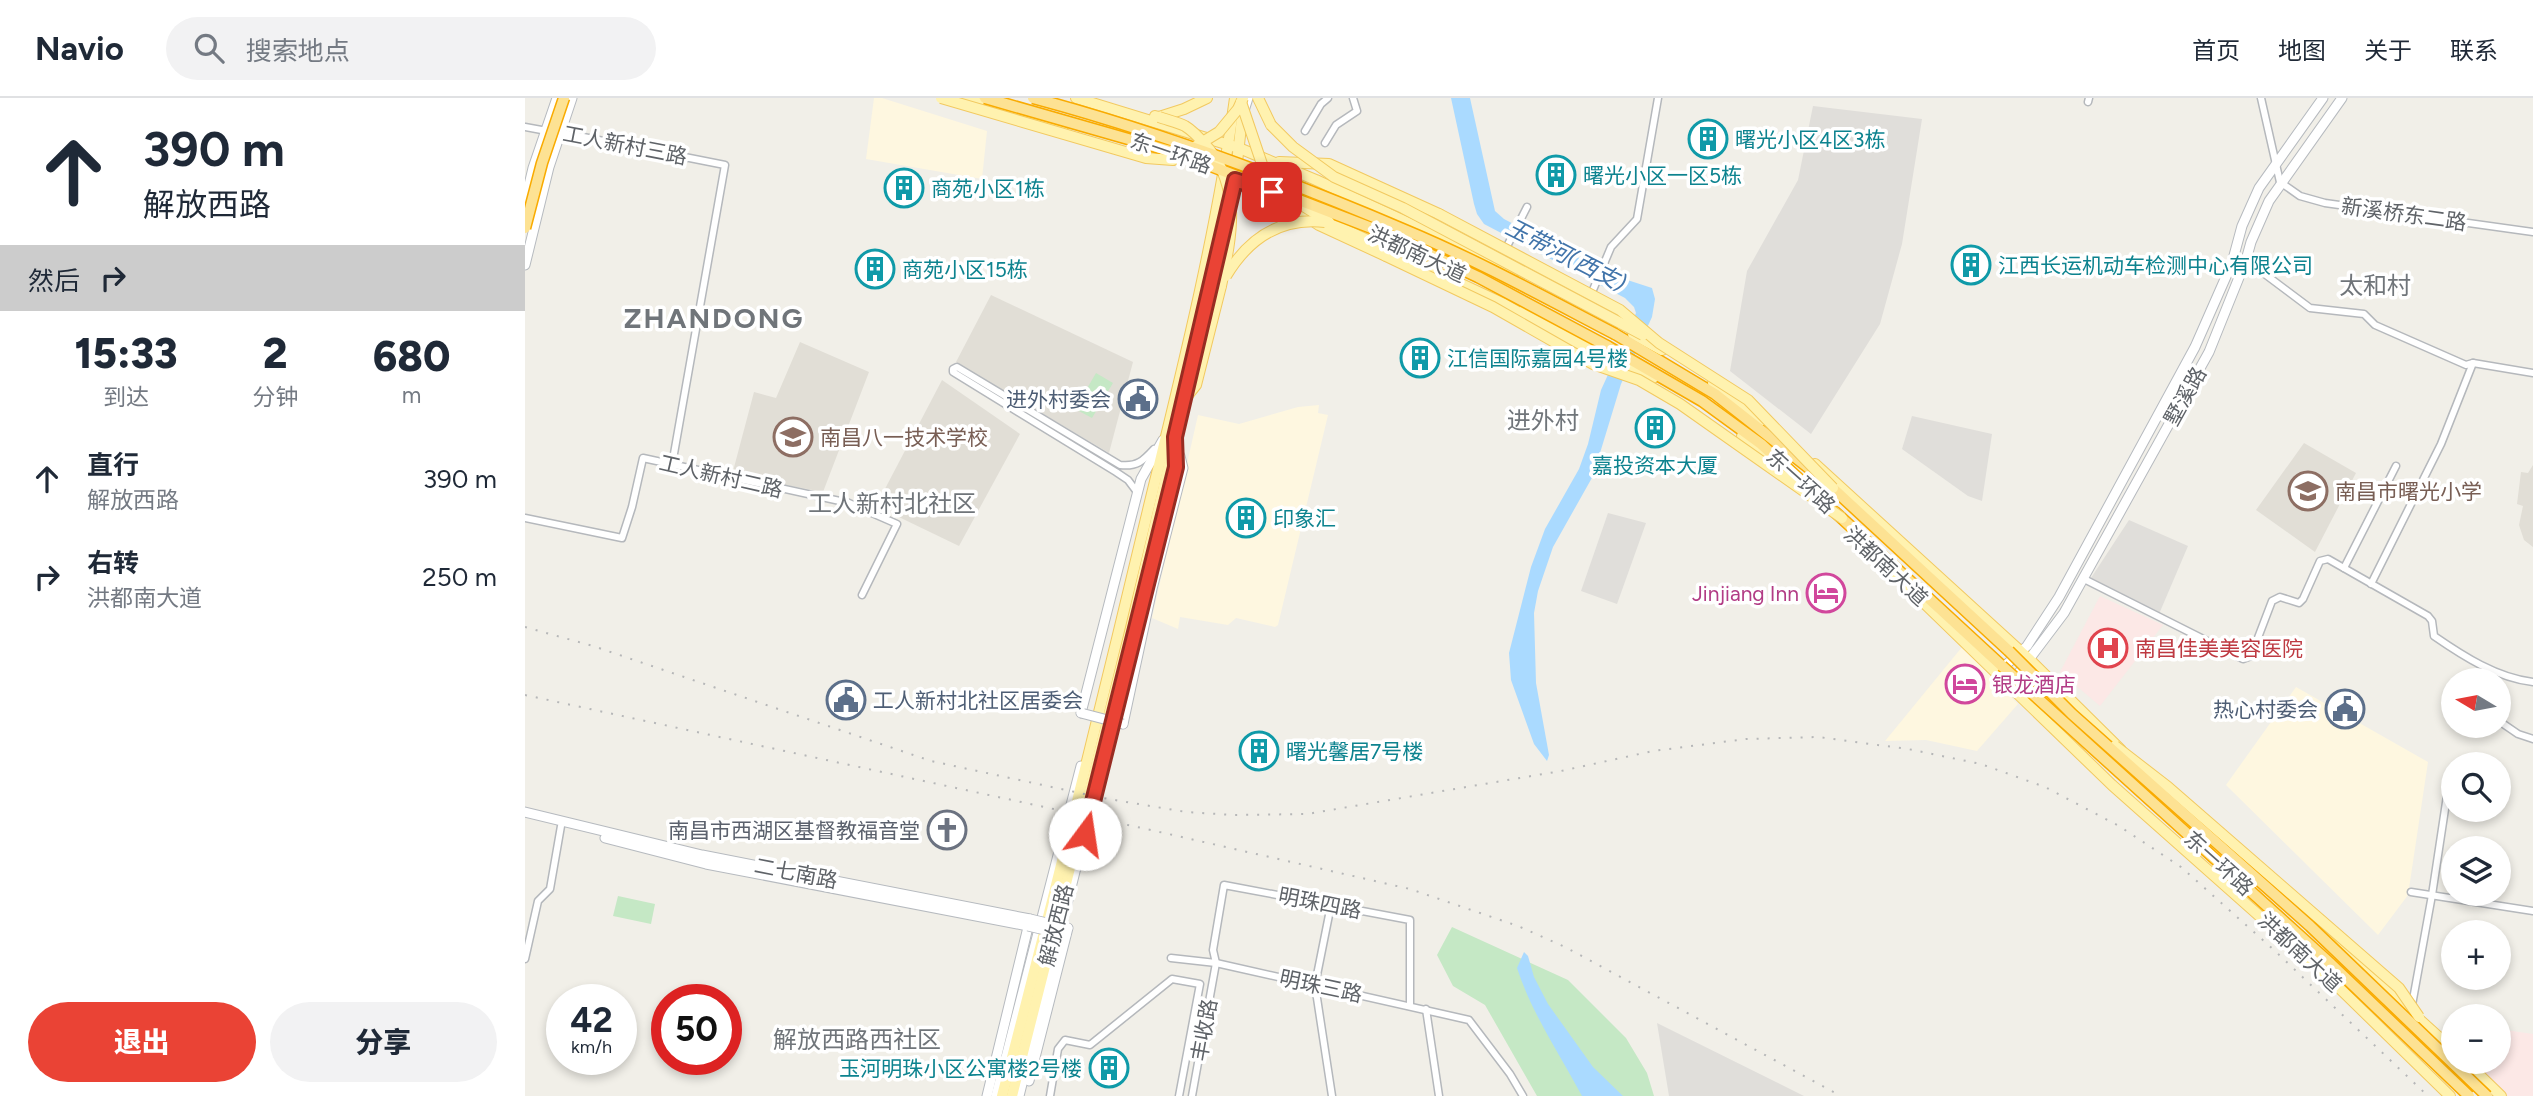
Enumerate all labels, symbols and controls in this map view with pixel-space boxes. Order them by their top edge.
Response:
search box [166,17,656,80]
text: Navio [35,29,124,68]
icon: search [190,29,228,67]
text: 搜索地点 [246,35,350,67]
text: 首页 [2192,36,2240,65]
text: 地图 [2278,36,2326,65]
text: 关于 [2364,36,2412,65]
text: 联系 [2450,36,2498,65]
building icon: 曙光小区4区3栋 [1687,118,1729,160]
text: 390 m [143,119,285,178]
street label: 工人新村三路 [561,121,689,169]
icon: ahead [28,126,119,217]
place label: 曙光小区4区3栋 [1735,127,1885,152]
street label: 东一环路 [1127,128,1215,178]
building icon: 曙光小区一区5栋 [1535,154,1577,196]
pin [1242,162,1302,222]
place label: 曙光小区一区5栋 [1583,163,1742,188]
building icon: 商苑小区1栋 [883,167,925,209]
icon: arrive [1253,173,1291,211]
place label: 商苑小区1栋 [931,176,1045,201]
text: 解放西路 [143,186,271,224]
street label: 新溪桥东二路 [2340,193,2468,235]
water label: 玉带河(西支) [1501,213,1631,297]
street label: 洪都南大道 [1364,220,1470,288]
building icon: 江西长运机动车检测中心有限公司 [1950,244,1992,286]
building icon: 商苑小区15栋 [854,248,896,290]
place label: 江西长运机动车检测中心有限公司 [1998,253,2313,278]
place label: 商苑小区15栋 [902,257,1028,282]
icon: right [94,259,132,297]
text: 然后 [28,265,80,297]
district label: 太和村 [2339,271,2411,300]
district label: ZHANDONG [624,301,804,335]
text: 15:33 [75,328,178,379]
text: 2 [263,328,288,379]
text: 680 [373,331,450,382]
building icon: 江信国际嘉园4号楼 [1399,337,1441,379]
place label: 江信国际嘉园4号楼 [1447,346,1628,371]
street label: 墅溪路 [2159,362,2211,430]
public building icon: 进外村委会 [1117,378,1159,420]
text: m [402,381,421,409]
text: 到达 [103,383,149,411]
text: 分钟 [252,383,298,411]
place label: 进外村委会 [1006,387,1111,412]
district label: 进外村 [1507,406,1579,435]
building icon: 嘉投资本大厦 [1634,407,1676,449]
school or university icon: 南昌八一技术学校 [772,416,814,458]
place label: 南昌八一技术学校 [820,425,988,450]
street label: 东一环路 [1761,444,1841,518]
text: 直行 [87,449,139,481]
street label: 工人新村二路 [657,450,785,502]
place label: 嘉投资本大厦 [1592,453,1718,478]
icon: ahead [28,460,66,498]
text: 390 m [423,463,497,495]
school or university icon: 南昌市曙光小学 [2287,470,2329,512]
place label: 南昌市曙光小学 [2335,479,2482,504]
text: 解放西路 [87,486,179,514]
district label: 工人新村北社区 [808,489,976,518]
building icon: 印象汇 [1225,497,1267,539]
place label: 印象汇 [1273,506,1336,531]
street label: 洪都南大道 [1839,521,1933,611]
text: 右转 [87,547,139,579]
icon: right [28,558,66,596]
text: 250 m [422,561,497,593]
hotel icon: Jinjiang Inn [1805,572,1847,614]
place label: Jinjiang Inn [1692,581,1799,606]
text: 洪都南大道 [87,584,202,612]
hospital icon: 南昌佳美美容医院 [2087,627,2129,669]
place label: 南昌佳美美容医院 [2135,636,2303,661]
hotel icon: 银龙酒店 [1944,663,1986,705]
north arrow [2441,668,2511,738]
map controls [2441,668,2511,1074]
place label: 银龙酒店 [1992,672,2076,697]
public building icon: 工人新村北社区居委会 [825,679,867,721]
place label: 工人新村北社区居委会 [873,688,1083,713]
public building icon: 热心村委会 [2324,688,2366,730]
place label: 热心村委会 [2213,697,2318,722]
building icon: 曙光馨居7号楼 [1238,730,1280,772]
place label: 曙光馨居7号楼 [1286,739,1423,764]
button: search [2441,752,2511,822]
position arrow [1048,797,1122,871]
church icon: 南昌市西湖区基督教福音堂 [926,809,968,851]
place label: 南昌市西湖区基督教福音堂 [668,818,920,843]
street label: 东一环路 [2179,826,2259,900]
button: layers [2441,836,2511,906]
street label: 二七南路 [752,853,840,893]
street label: 解放西路 [1034,881,1078,969]
street label: 明珠四路 [1276,883,1364,923]
street label: 洪都南大道 [2253,907,2347,997]
button: + [2441,920,2511,990]
street label: 明珠三路 [1277,965,1365,1007]
speed limit sign: 50 [651,984,742,1075]
street label: 丰收路 [1186,997,1222,1063]
text: 42 [570,999,613,1041]
button: 退出 [28,1002,256,1082]
button: 分享 [270,1002,497,1082]
button: − [2441,1004,2511,1074]
district label: 解放西路西社区 [773,1025,941,1054]
text: km/h [571,1036,612,1058]
building icon: 玉河明珠小区公寓楼2号楼 [1088,1047,1130,1089]
place label: 玉河明珠小区公寓楼2号楼 [839,1056,1082,1081]

